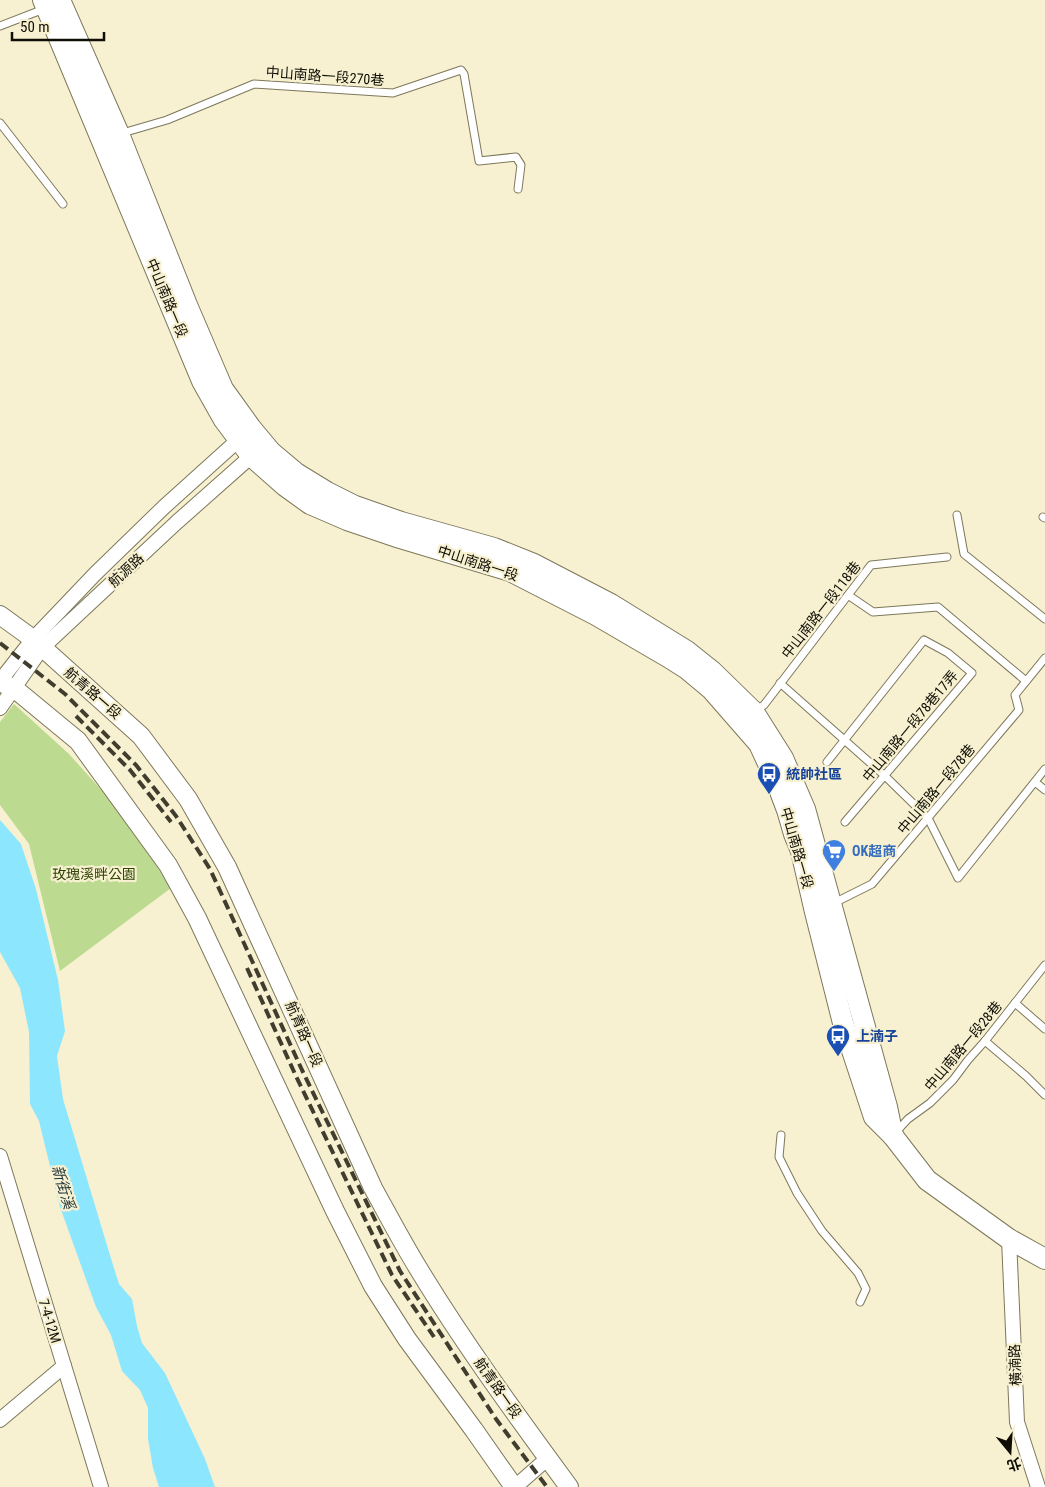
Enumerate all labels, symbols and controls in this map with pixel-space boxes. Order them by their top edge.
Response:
scale bar [12,10,105,42]
text: 50 m [20,18,50,36]
street label: 中山南路一段270巷 [265,64,385,88]
street label: 中山南路一段 [143,256,191,340]
street label: 中山南路一段 [436,542,520,584]
street label: 航源路 [105,550,147,590]
street label: 中山南路一段118巷 [778,558,864,662]
street label: 航青路一段 [61,664,125,722]
street label: 中山南路一段78巷17弄 [859,667,961,785]
street label: 中山南路一段78巷 [894,741,978,837]
bus stop icon: 統帥社區 [756,761,782,795]
place label: 統帥社區 [786,766,842,782]
street label: 中山南路一段 [778,805,816,891]
supermarket icon: OK超商 [821,838,847,872]
place label: OK超商 [852,843,896,859]
park label: 玫瑰溪畔公園 [52,866,136,882]
street label: 中山南路一段28巷 [921,998,1005,1094]
street label: 航青路一段 [282,999,326,1069]
bus stop icon: 上湳子 [825,1023,851,1057]
place label: 上湳子 [856,1028,898,1044]
water label: 新街溪 [48,1163,79,1213]
street label: 7-4-12M [36,1297,64,1345]
street label: 橫湳路 [1006,1344,1024,1386]
street label: 航青路一段 [471,1355,525,1421]
north arrow [985,1427,1035,1477]
text: 北 [1005,1455,1023,1474]

